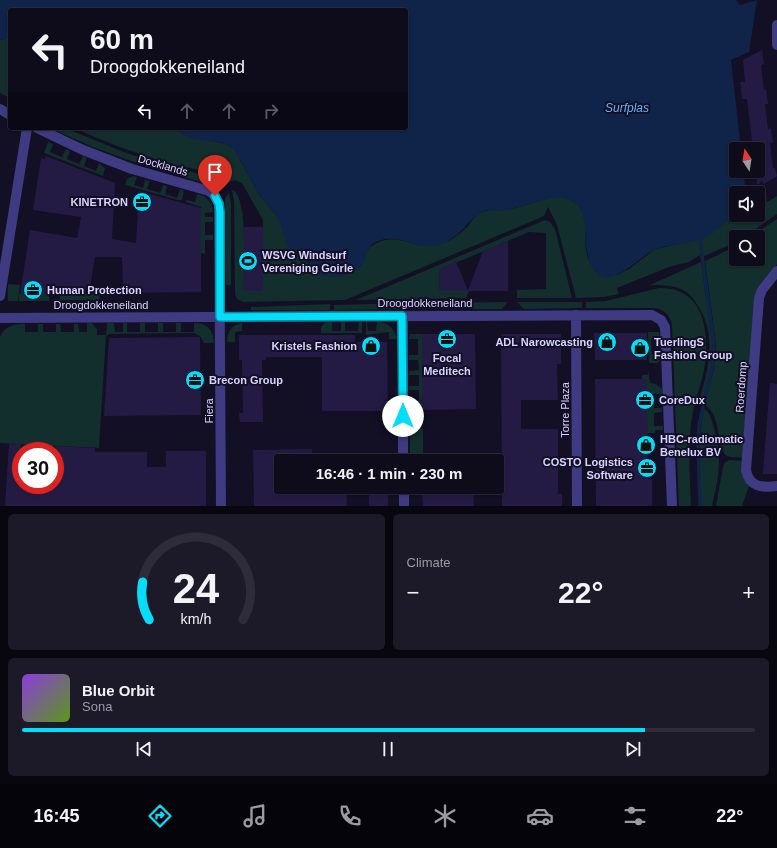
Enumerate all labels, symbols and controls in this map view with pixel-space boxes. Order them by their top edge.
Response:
icon: left [24,24,76,76]
text: 60 m [90,24,154,55]
text: Droogdokkeneiland [90,57,245,77]
icon: left [134,100,156,122]
icon: ahead [176,100,198,122]
icon: ahead [218,100,240,122]
icon: right [260,100,282,122]
water label: Surfplas [605,101,649,115]
north arrow [729,142,765,178]
map controls [729,142,765,266]
street label: Docklands [137,152,190,178]
pin [198,155,232,196]
icon: arrive [204,161,226,183]
button: sound [729,186,765,222]
office icon: KINETRON [131,191,153,213]
place label: KINETRON [71,196,128,208]
button: search [729,230,765,266]
place label: WSVG Windsurf Vereniging Goirle [262,249,353,274]
sports icon: WSVG Windsurf Vereniging Goirle [237,250,259,272]
office icon: Human Protection [22,279,44,301]
place label: Human Protection [47,284,142,296]
street label: Droogdokkeneiland [378,297,472,309]
street label: Droogdokkeneiland [54,299,148,311]
office icon: Focal Meditech [436,328,458,350]
shop icon: ADL Narowcasting [596,331,618,353]
shop icon: Kristels Fashion [360,335,382,357]
place label: ADL Narowcasting [495,336,593,348]
place label: TuerlingS Fashion Group [654,336,733,361]
shop icon: TuerlingS Fashion Group [629,337,651,359]
place label: Kristels Fashion [271,340,357,352]
place label: Focal Meditech [423,352,471,377]
street label: Roerdomp [733,361,749,413]
office icon: Brecon Group [184,369,206,391]
place label: Brecon Group [209,374,283,386]
street label: Torre Plaza [559,381,571,438]
office icon: CoreDux [634,389,656,411]
place label: CoreDux [659,394,706,406]
position arrow [382,395,424,437]
street label: Fiera [203,398,215,424]
place label: HBC-radiomatic Benelux BV [660,433,743,458]
shop icon: HBC-radiomatic Benelux BV [635,434,657,456]
speed limit sign: 30 [12,442,64,494]
place label: COSTO Logistics Software [543,456,633,481]
office icon: COSTO Logistics Software [636,457,658,479]
text: 16:46 · 1 min · 230 m [316,465,462,482]
text: Climate [407,555,451,570]
text: 24 [173,565,219,612]
text: 22° [558,576,603,609]
text: − [407,580,419,605]
text: + [742,580,755,605]
text: km/h [181,611,212,627]
text: Blue Orbit [82,682,155,699]
text: Sona [82,699,112,714]
icon: previous [133,738,155,760]
icon: pause [377,738,399,760]
icon: next [622,738,644,760]
icon: directions [146,802,174,830]
icon: music [241,802,269,830]
icon: phone [336,802,364,830]
icon: climate [431,802,459,830]
icon: car [526,802,554,830]
icon: filters [621,802,649,830]
text: 16:45 [33,806,80,826]
text: 22° [716,806,743,826]

